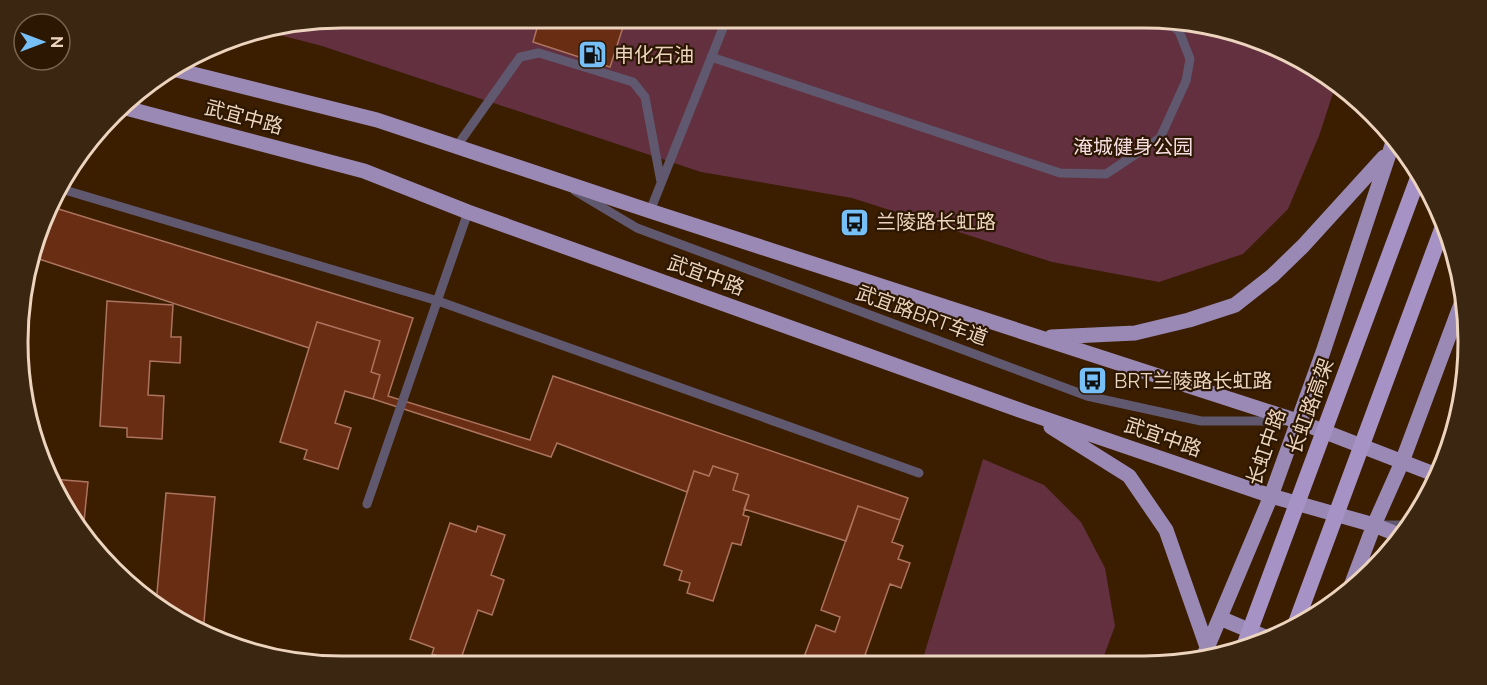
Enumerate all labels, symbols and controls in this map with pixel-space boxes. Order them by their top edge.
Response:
north arrow [12,12,72,72]
text: N [47,36,66,48]
fuel station icon: 申化石油 [577,39,609,71]
place label: 申化石油 [614,43,694,67]
street label: 武宜中路 [202,95,286,139]
park label: 淹城健身公园 [1073,135,1193,159]
bus stop icon: 兰陵路长虹路 [839,206,871,238]
place label: 兰陵路长虹路 [876,210,996,234]
street label: 武宜中路 [664,250,748,300]
street label: 武宜路BRT车道 [853,280,991,350]
street label: 长虹路高架 [1282,355,1338,457]
bus stop icon: BRT兰陵路长虹路 [1077,365,1109,397]
place label: BRT兰陵路长虹路 [1114,369,1272,393]
street label: 长虹中路 [1242,405,1290,489]
street label: 武宜中路 [1121,413,1205,461]

